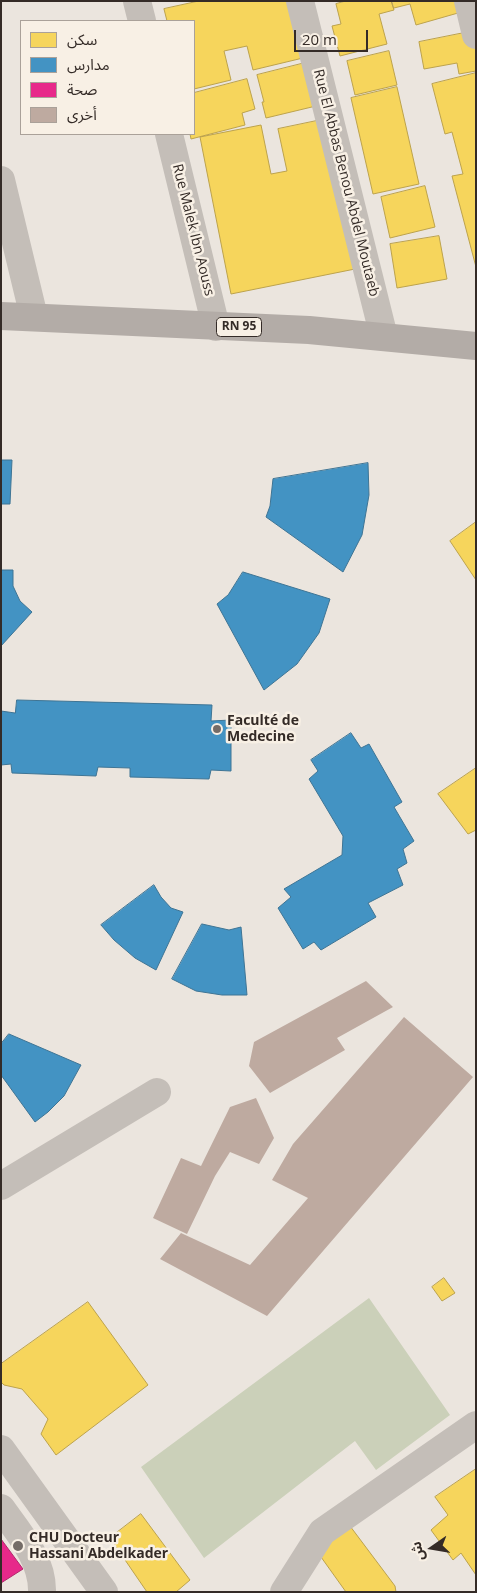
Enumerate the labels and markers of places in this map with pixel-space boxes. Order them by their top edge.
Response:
place label: Faculté de Medecine [227,713,299,746]
marker: Faculté de Medecine [211,723,223,735]
place label: CHU Docteur Hassani Abdelkader [29,1530,168,1562]
marker: CHU Docteur Hassani Abdelkader [11,1539,25,1553]

